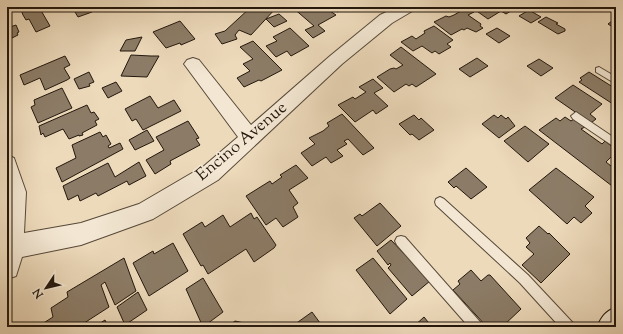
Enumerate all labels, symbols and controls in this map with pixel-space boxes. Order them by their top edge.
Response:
street label: Encino Avenue [191,97,293,187]
north arrow [26,268,66,308]
text: N [29,285,48,302]

